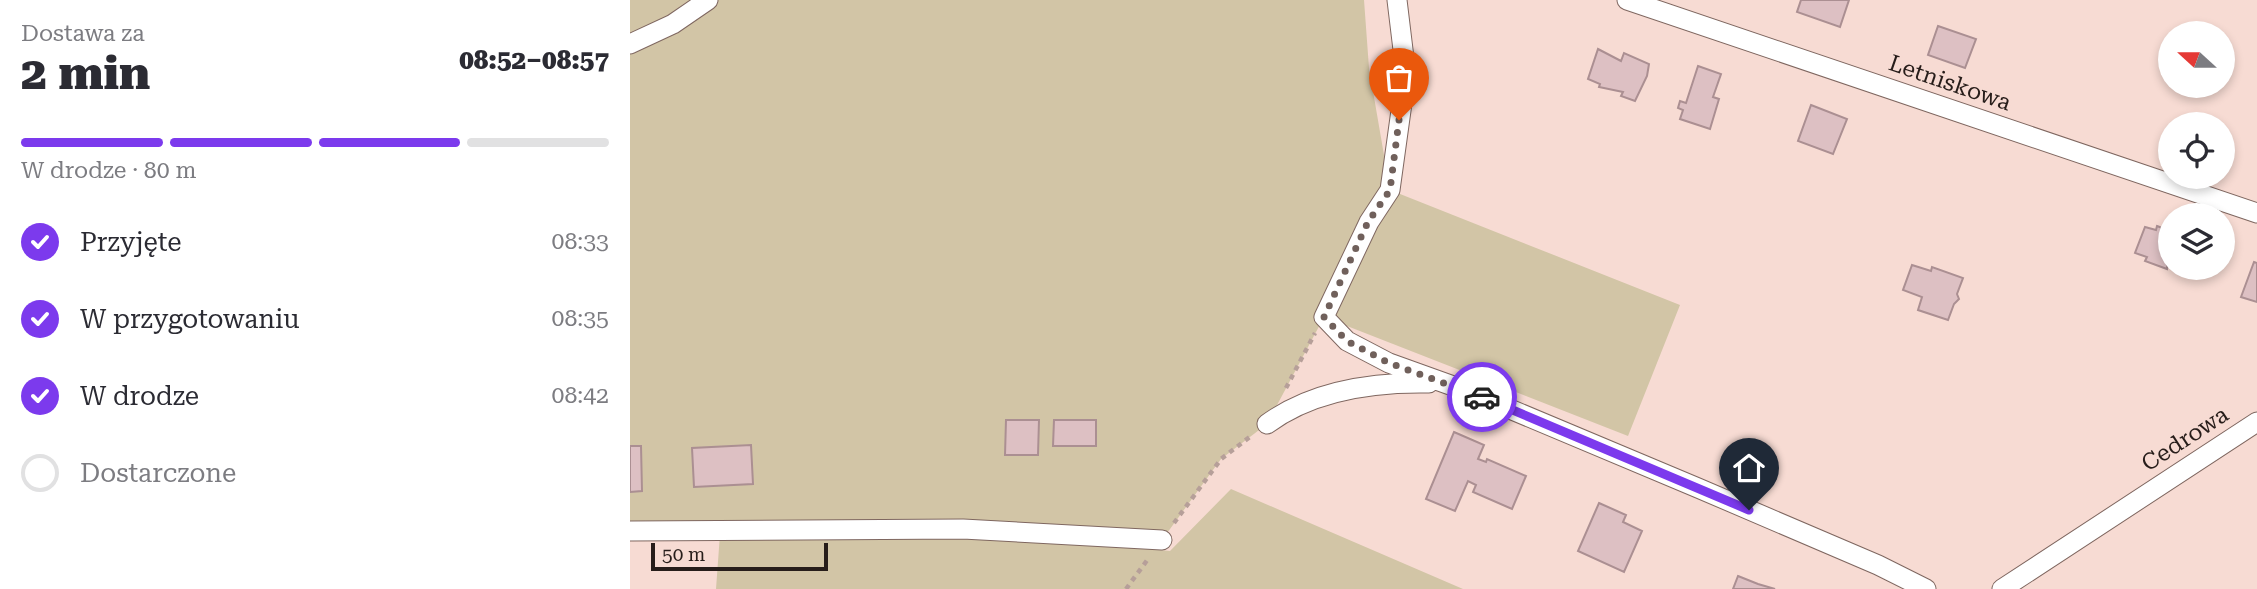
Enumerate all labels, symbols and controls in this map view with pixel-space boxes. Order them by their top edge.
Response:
text: Dostawa za [21,20,145,47]
north arrow [2158,21,2235,98]
map controls [2158,21,2235,280]
text: 08:52–08:57 [459,45,609,75]
text: 2 min [21,46,150,100]
pin [1369,48,1429,120]
street label: Letniskowa [1885,49,2015,117]
icon: bag [1380,59,1418,97]
button: locate [2158,112,2235,189]
text: W drodze · 80 m [21,157,196,184]
button: layers [2158,203,2235,280]
icon: check [21,223,59,261]
text: Przyjęte [80,227,182,257]
text: 08:33 [552,228,609,255]
icon: check [21,300,59,338]
text: W przygotowaniu [80,304,300,334]
text: 08:35 [552,305,609,332]
courier [1447,362,1517,432]
icon: check [21,377,59,415]
icon: car [1463,378,1501,416]
text: W drodze [80,381,199,411]
text: 08:42 [552,382,609,409]
street label: Cedrowa [2137,401,2234,477]
pin [1719,438,1779,510]
icon: home [1730,449,1768,487]
text: Dostarczone [80,458,236,488]
scale bar [651,540,828,572]
text: 50 m [662,543,705,566]

